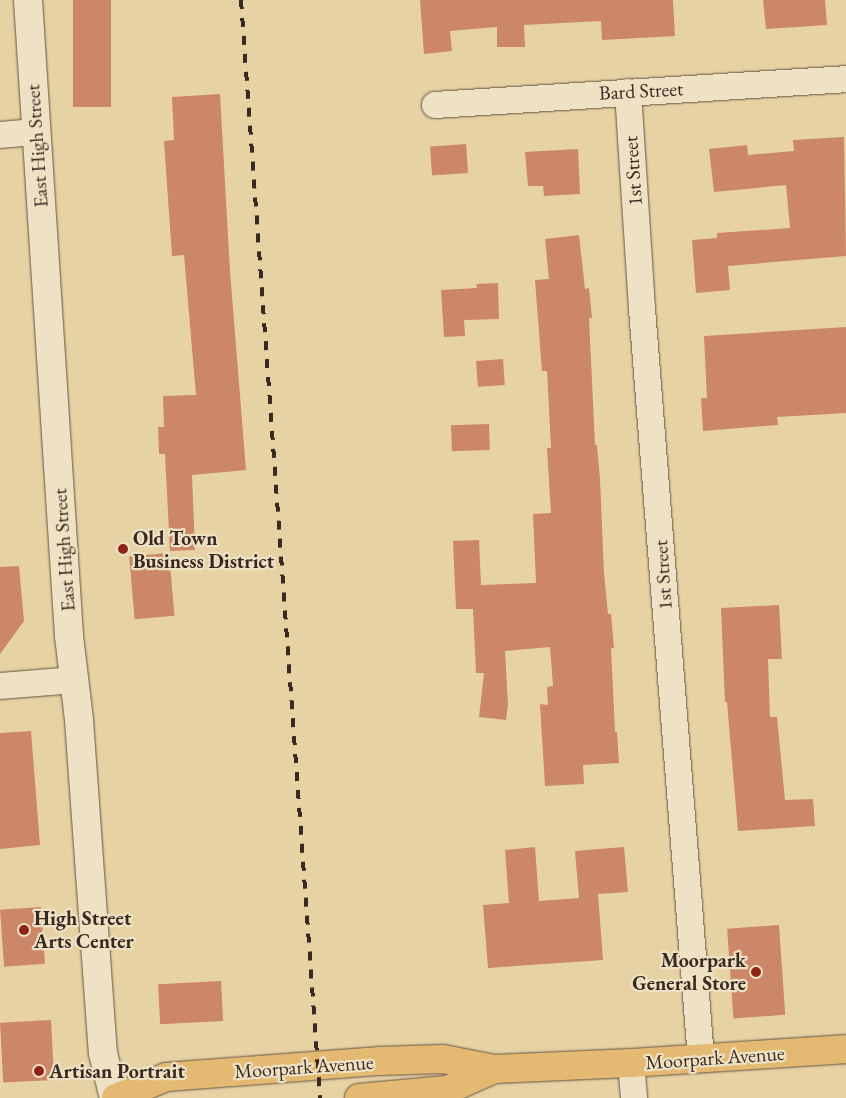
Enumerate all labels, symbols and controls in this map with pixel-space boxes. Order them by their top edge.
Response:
street label: Bard Street [598,77,684,105]
street label: East High Street [21,84,53,208]
street label: 1st Street [619,135,647,207]
street label: East High Street [48,488,80,612]
place label: Old Town Business District [133,526,274,573]
street label: 1st Street [649,539,677,611]
marker: Old Town Business District [117,543,129,555]
place label: High Street Arts Center [34,906,134,953]
marker: High Street Arts Center [18,924,30,936]
place label: Moorpark General Store [632,948,746,995]
marker: Moorpark General Store [750,966,762,978]
street label: Moorpark Avenue [645,1041,785,1075]
street label: Moorpark Avenue [234,1050,374,1084]
place label: Artisan Portrait [49,1059,185,1083]
marker: Artisan Portrait [33,1065,45,1077]

